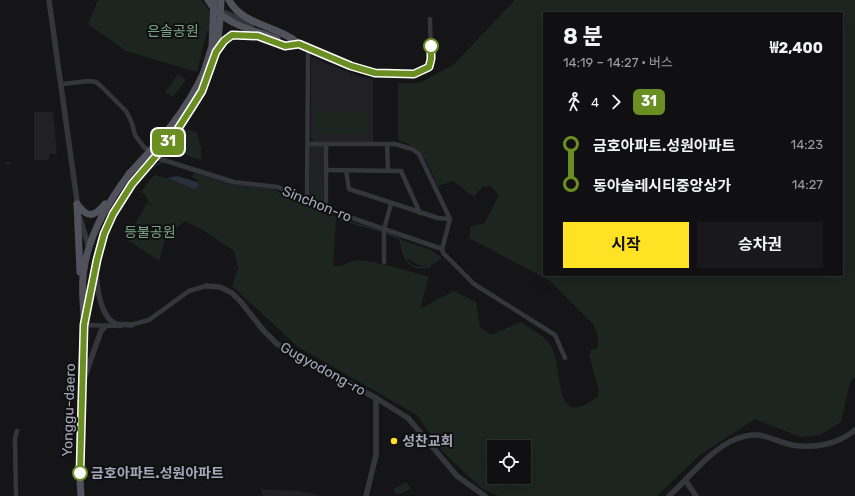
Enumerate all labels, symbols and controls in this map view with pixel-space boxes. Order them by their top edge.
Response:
park label: 은솔공원 [147,23,199,40]
text: 8 분 [563,23,603,50]
unlabelled marker [423,38,439,54]
text: ₩2,400 [770,39,823,57]
text: 14:19 – 14:27 · 버스 [563,55,673,70]
icon: walk [563,91,585,113]
icon: forward [605,91,627,113]
text: 31 [641,93,657,110]
text: 4 [591,95,599,110]
line badge: 31 [150,129,186,155]
text: 31 [160,133,176,150]
text: 금호아파트.성원아파트 [593,137,735,155]
text: 14:23 [791,137,823,152]
text: 동아솔레시티중앙상가 [593,177,731,195]
text: 14:27 [792,177,823,192]
street label: Sinchon-ro [280,182,354,226]
button: 시작 [563,222,689,268]
button: 승차권 [697,222,823,268]
park label: 등불공원 [124,224,176,241]
street label: Gugyodong-ro [277,339,369,399]
street label: Yonggu-daero [59,363,79,457]
place label: 성찬교회 [402,433,454,450]
marker: 성찬교회 [389,436,399,446]
map controls [487,440,531,484]
button: locate [487,440,531,484]
marker: 금호아파트.성원아파트 [72,465,88,481]
place label: 금호아파트.성원아파트 [91,465,224,482]

